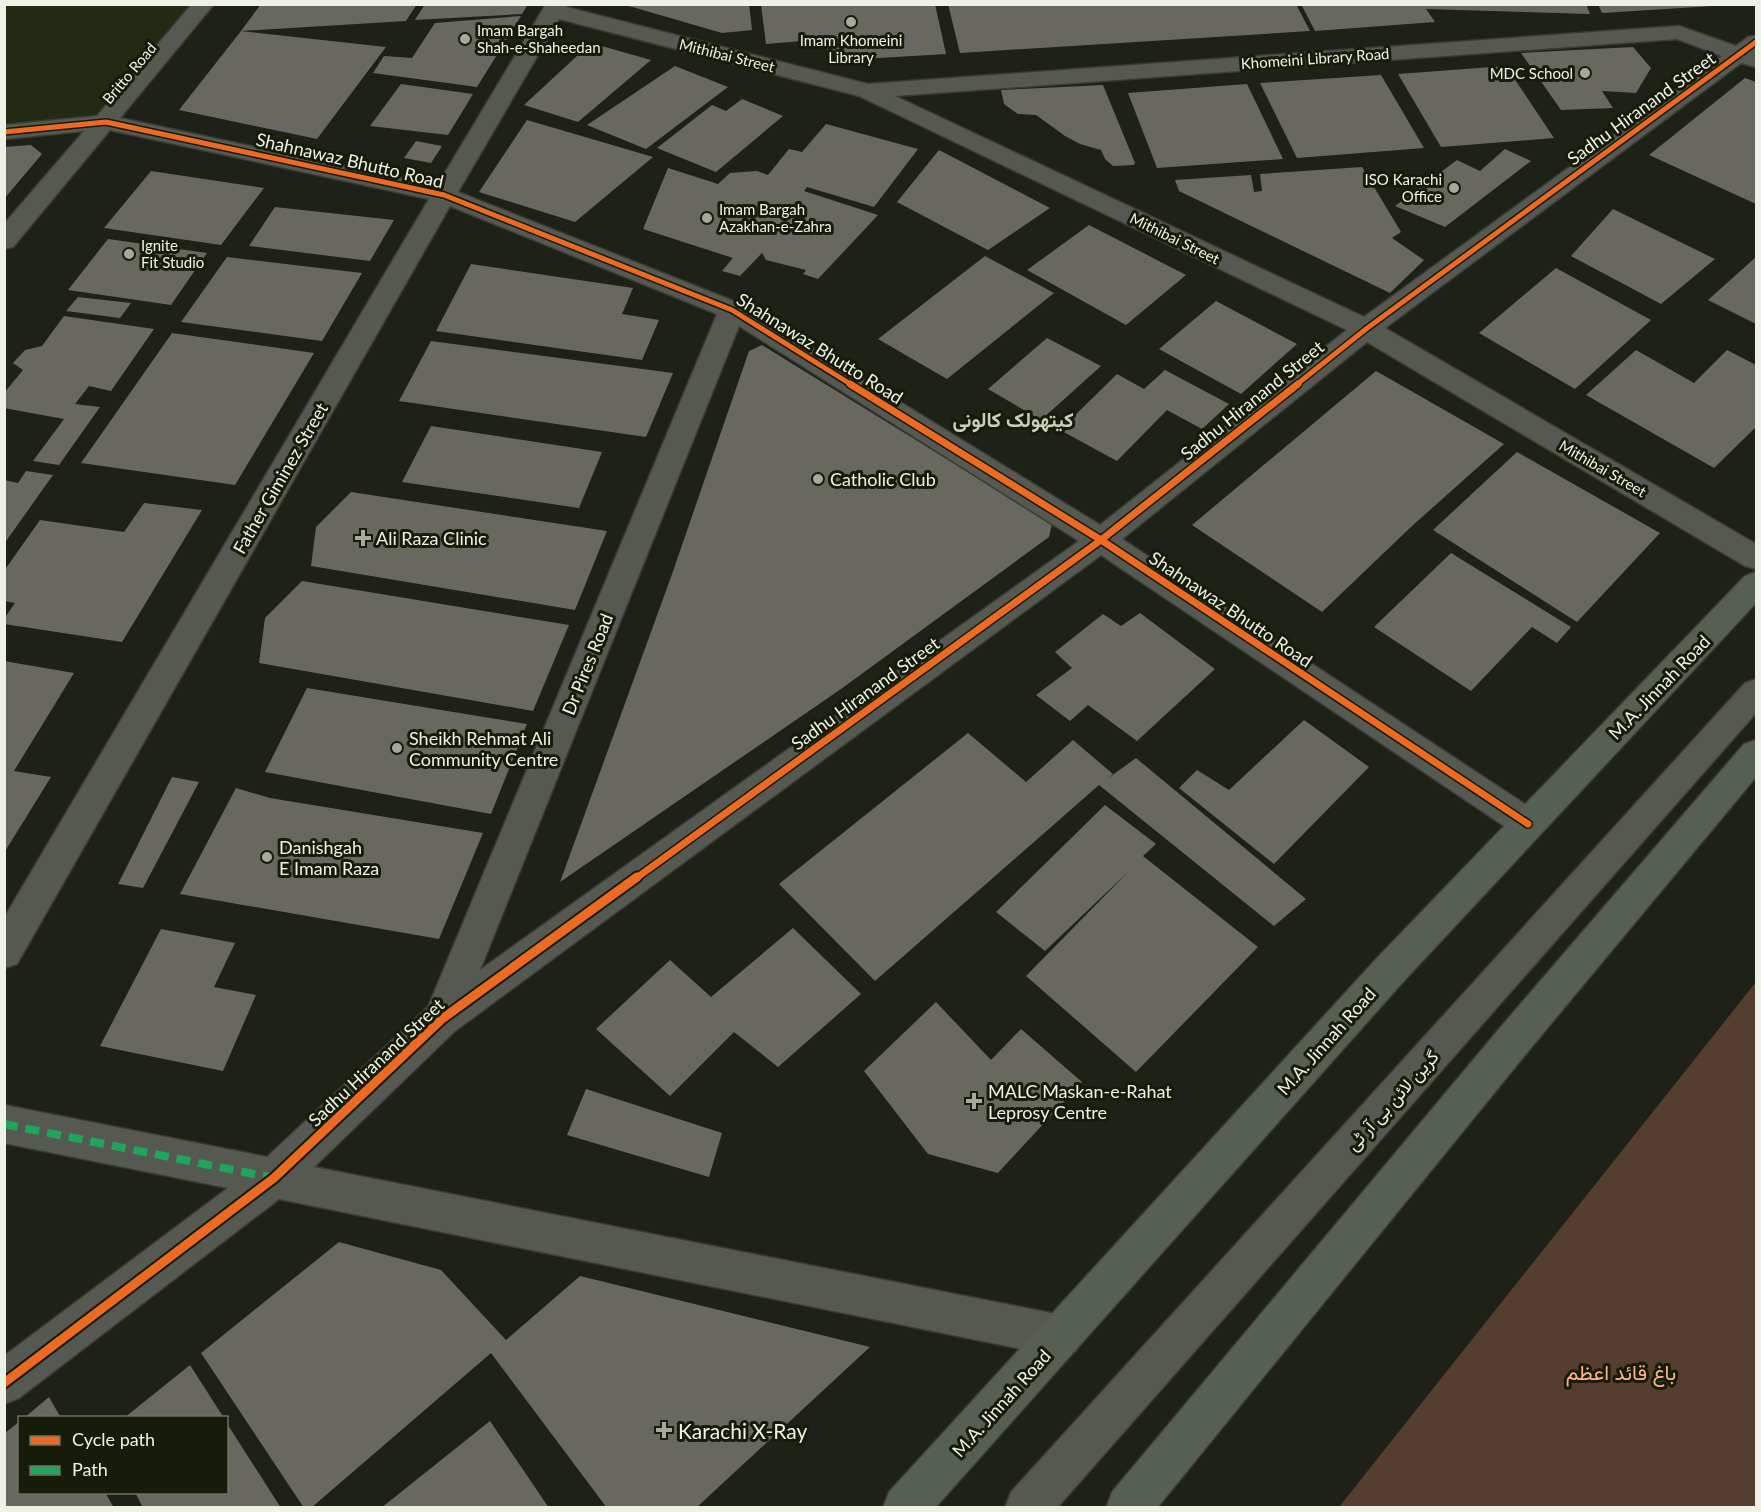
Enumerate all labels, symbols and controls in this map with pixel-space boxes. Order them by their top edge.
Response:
marker: Imam Khomeini Library [844,15,858,29]
place label: Imam Bargah Shah-e-Shaheedan [477,21,601,56]
place label: Imam Khomeini Library [800,31,902,66]
marker: Imam Bargah Shah-e-Shaheedan [458,32,472,46]
street label: Mithibai Street [677,34,777,76]
street label: Britto Road [98,39,160,107]
street label: Khomeini Library Road [1240,44,1390,72]
street label: Sadhu Hiranand Street [1563,47,1720,169]
place label: MDC School [1490,64,1573,82]
marker: MDC School [1578,66,1592,80]
street label: Shahnawaz Bhutto Road [254,128,446,192]
place label: ISO Karachi Office [1365,170,1442,205]
marker: ISO Karachi Office [1447,181,1461,195]
place label: Imam Bargah Azakhan-e-Zahra [719,200,832,235]
street label: Mithibai Street [1127,209,1223,268]
marker: Imam Bargah Azakhan-e-Zahra [700,211,714,225]
place label: Ignite Fit Studio [141,236,204,271]
marker: Ignite Fit Studio [122,247,136,261]
street label: Shahnawaz Bhutto Road [733,288,907,408]
street label: Sadhu Hiranand Street [1176,335,1328,464]
street label: Father Giminez Street [228,398,332,557]
district label: کیتھولک کالونی [952,407,1074,433]
street label: Mithibai Street [1556,436,1650,500]
place label: Catholic Club [830,468,936,490]
marker: Catholic Club [811,472,825,486]
place label: Ali Raza Clinic [376,527,487,549]
marker: Ali Raza Clinic [354,529,372,547]
street label: Shahnawaz Bhutto Road [1145,546,1317,672]
street label: Dr Pires Road [557,610,617,718]
street label: M.A. Jinnah Road [1604,630,1714,744]
street label: Sadhu Hiranand Street [787,632,944,754]
place label: Sheikh Rehmat Ali Community Centre [409,727,558,770]
marker: Sheikh Rehmat Ali Community Centre [390,741,404,755]
place label: Danishgah E Imam Raza [279,836,379,879]
marker: Danishgah E Imam Raza [260,850,274,864]
street label: M.A. Jinnah Road [1272,983,1380,1099]
street label: Sadhu Hiranand Street [303,993,449,1131]
street label: گرین لائن بی آر ٹی [1341,1045,1444,1155]
place label: MALC Maskan-e-Rahat Leprosy Centre [988,1080,1172,1123]
marker: MALC Maskan-e-Rahat Leprosy Centre [965,1092,983,1110]
street label: M.A. Jinnah Road [947,1345,1055,1461]
park label: باغ قائد اعظم [1566,1359,1676,1387]
legend [18,1416,228,1494]
place label: Karachi X-Ray [678,1418,807,1443]
marker: Karachi X-Ray [655,1421,673,1439]
text: Cycle path [72,1428,155,1450]
text: Path [72,1458,108,1480]

